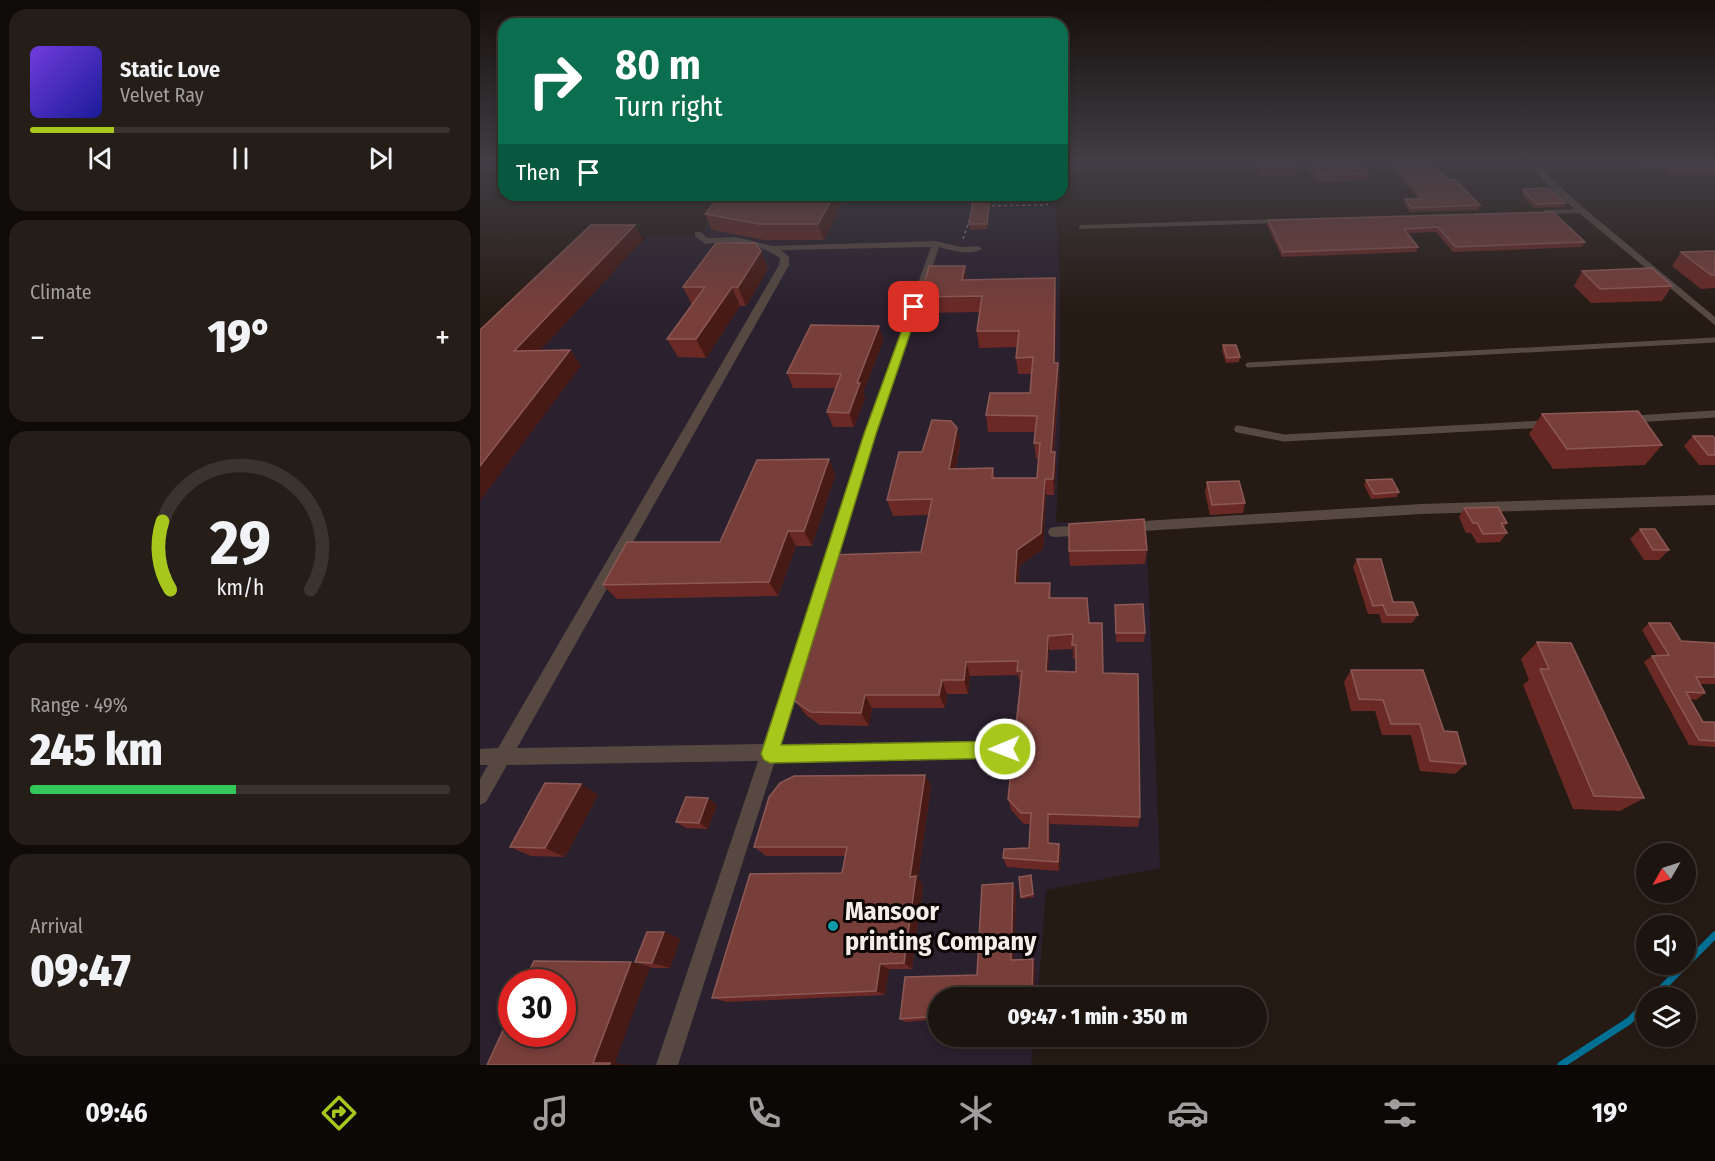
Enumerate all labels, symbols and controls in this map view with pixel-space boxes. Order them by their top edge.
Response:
text: 80 m [615,40,701,90]
icon: right [516,42,594,120]
text: Static Love [120,56,220,83]
text: Velvet Ray [120,83,204,107]
text: Turn right [615,91,723,123]
icon: previous [84,142,117,175]
icon: pause [224,142,257,175]
icon: next [364,142,397,175]
icon: arrive [572,156,605,189]
text: Then [516,159,560,186]
text: Climate [30,280,92,304]
pin [888,281,939,332]
icon: arrive [897,290,930,323]
text: 19° [208,310,272,364]
text: − [30,318,45,358]
text: + [435,318,450,358]
text: 29 [209,506,270,581]
text: km/h [216,575,264,601]
text: Range · 49% [30,693,128,717]
position arrow [973,717,1037,781]
text: 245 km [30,723,163,777]
north arrow [1636,843,1696,903]
map controls [1636,843,1696,1047]
place label: Mansoor printing Company [845,896,1037,957]
text: Arrival [30,914,83,938]
button: sound [1636,915,1696,975]
marker: Mansoor printing Company [826,919,840,933]
text: 09:47 [30,944,131,998]
speed limit sign: 30 [498,969,576,1047]
button: layers [1636,987,1696,1047]
text: 09:47 · 1 min · 350 m [1008,1003,1187,1030]
icon: directions [318,1092,360,1134]
icon: music [530,1092,572,1134]
icon: phone [743,1092,785,1134]
icon: climate [955,1092,997,1134]
icon: car [1167,1092,1209,1134]
icon: filters [1379,1092,1421,1134]
text: 09:46 [85,1097,148,1129]
text: 19° [1592,1097,1630,1129]

